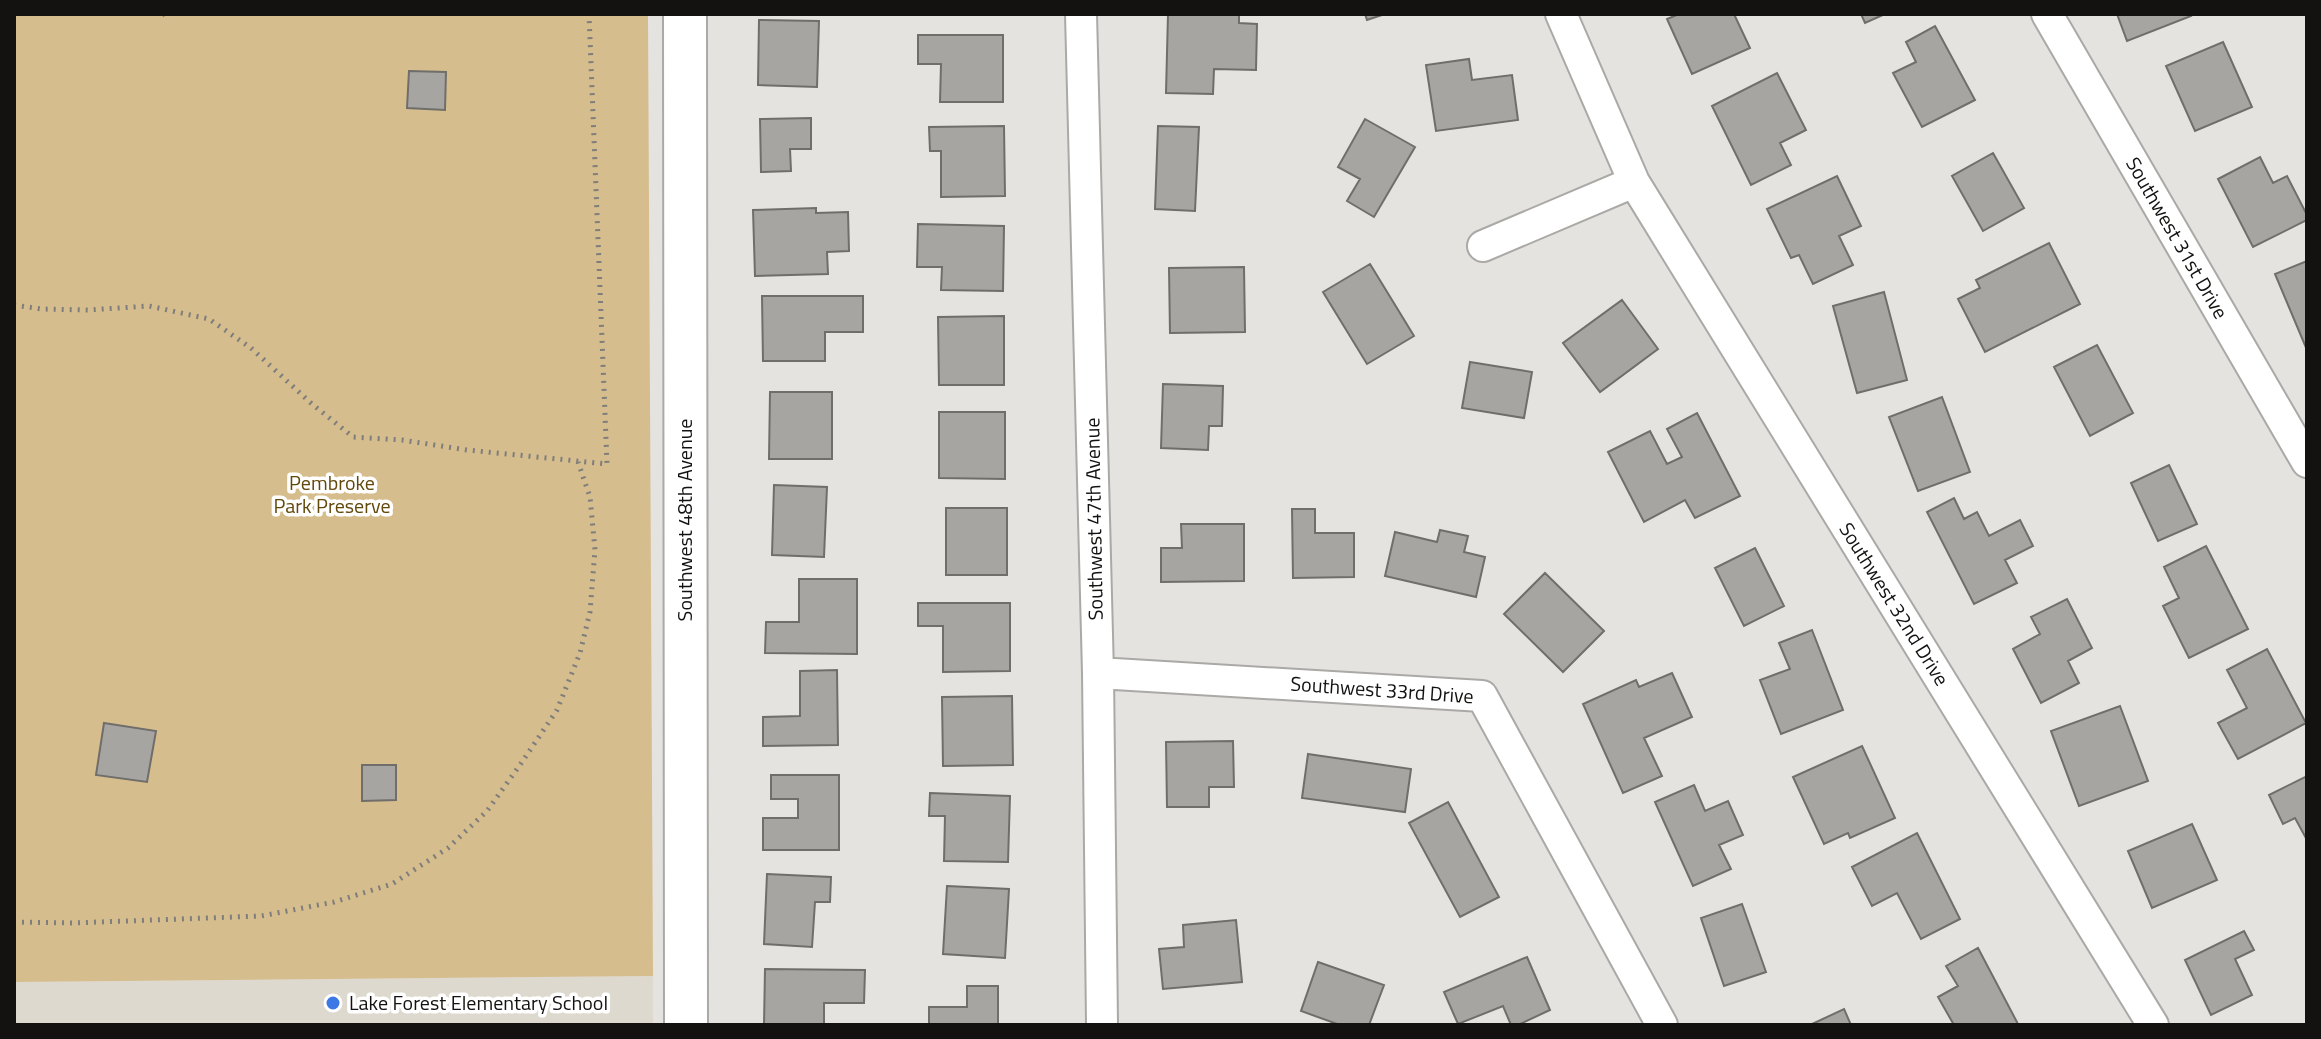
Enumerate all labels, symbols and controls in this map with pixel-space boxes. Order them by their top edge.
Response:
street label: Southwest 31st Drive [2118,151,2236,325]
street label: Southwest 47th Avenue [1076,417,1111,621]
street label: Southwest 48th Avenue [669,419,700,621]
park label: Pembroke Park Preserve [273,467,391,521]
street label: Southwest 32nd Drive [1832,516,1957,691]
street label: Southwest 33rd Drive [1289,668,1475,711]
place label: Lake Forest Elementary School [349,987,608,1018]
marker: Lake Forest Elementary School [324,994,342,1012]

